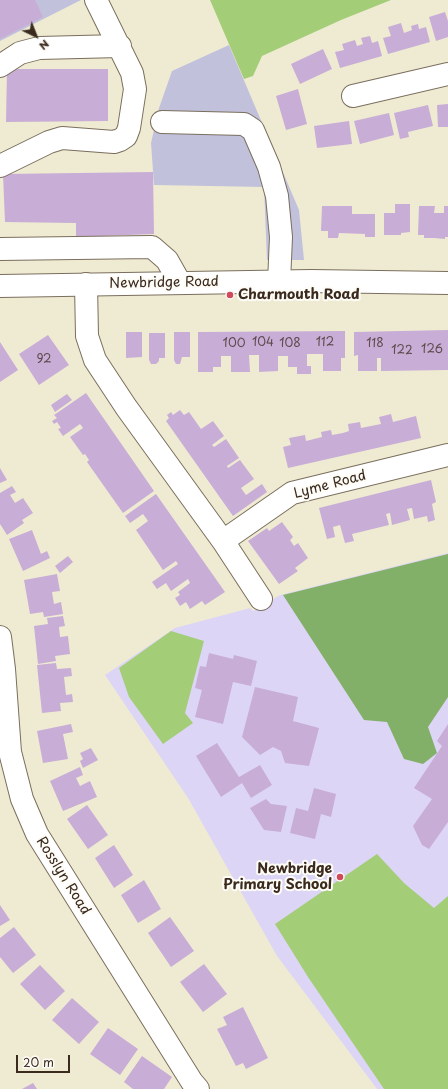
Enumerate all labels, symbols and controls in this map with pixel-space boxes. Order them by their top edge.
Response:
north arrow [16,16,56,56]
text: N [36,36,54,54]
street label: Newbridge Road [109,274,219,292]
place label: Charmouth Road [238,287,360,303]
marker: Charmouth Road [225,290,235,300]
house number: 104 [252,336,274,350]
house number: 112 [316,336,334,350]
house number: 100 [223,337,245,351]
house number: 108 [279,337,301,351]
house number: 118 [366,337,384,351]
house number: 126 [421,343,443,357]
house number: 122 [391,344,413,358]
house number: 92 [36,353,52,367]
street label: Lyme Road [292,467,368,503]
street label: Rosslyn Road [32,834,94,918]
place label: Newbridge Primary School [223,861,332,894]
marker: Newbridge Primary School [335,872,345,882]
scale bar [18,1047,72,1073]
text: 20 m [23,1053,54,1071]

